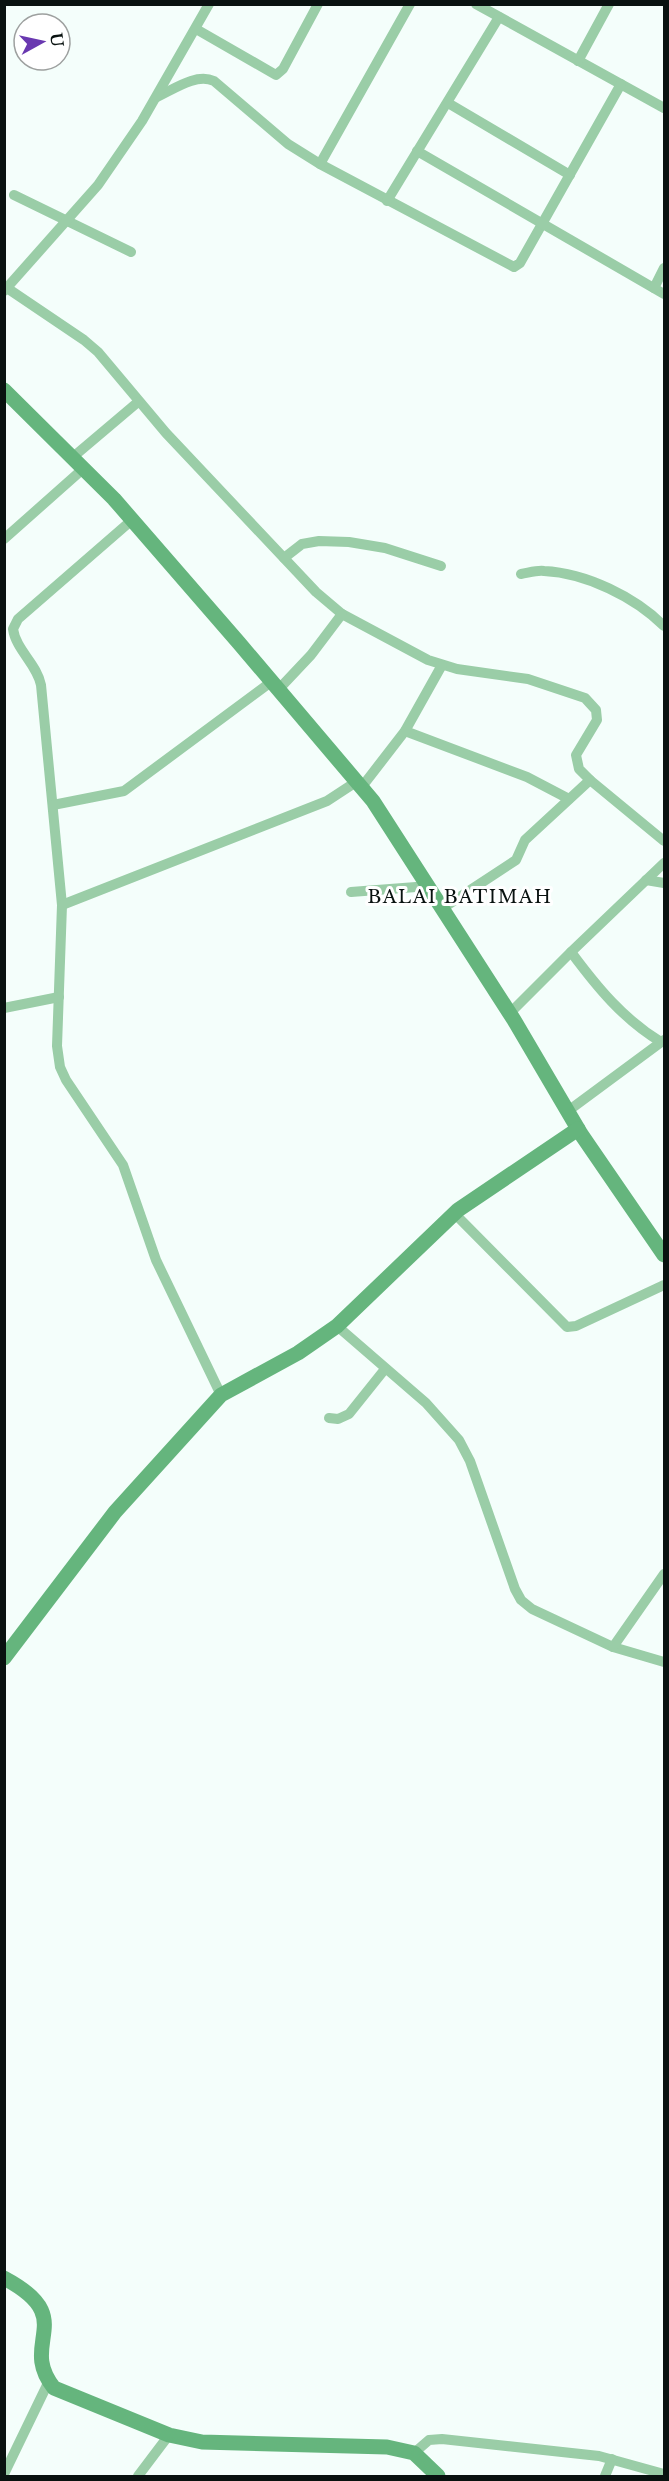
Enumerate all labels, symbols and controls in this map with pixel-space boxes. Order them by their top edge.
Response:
north arrow [12,12,72,72]
text: U [46,32,68,48]
district label: BALAI BATIMAH [368,886,552,908]

